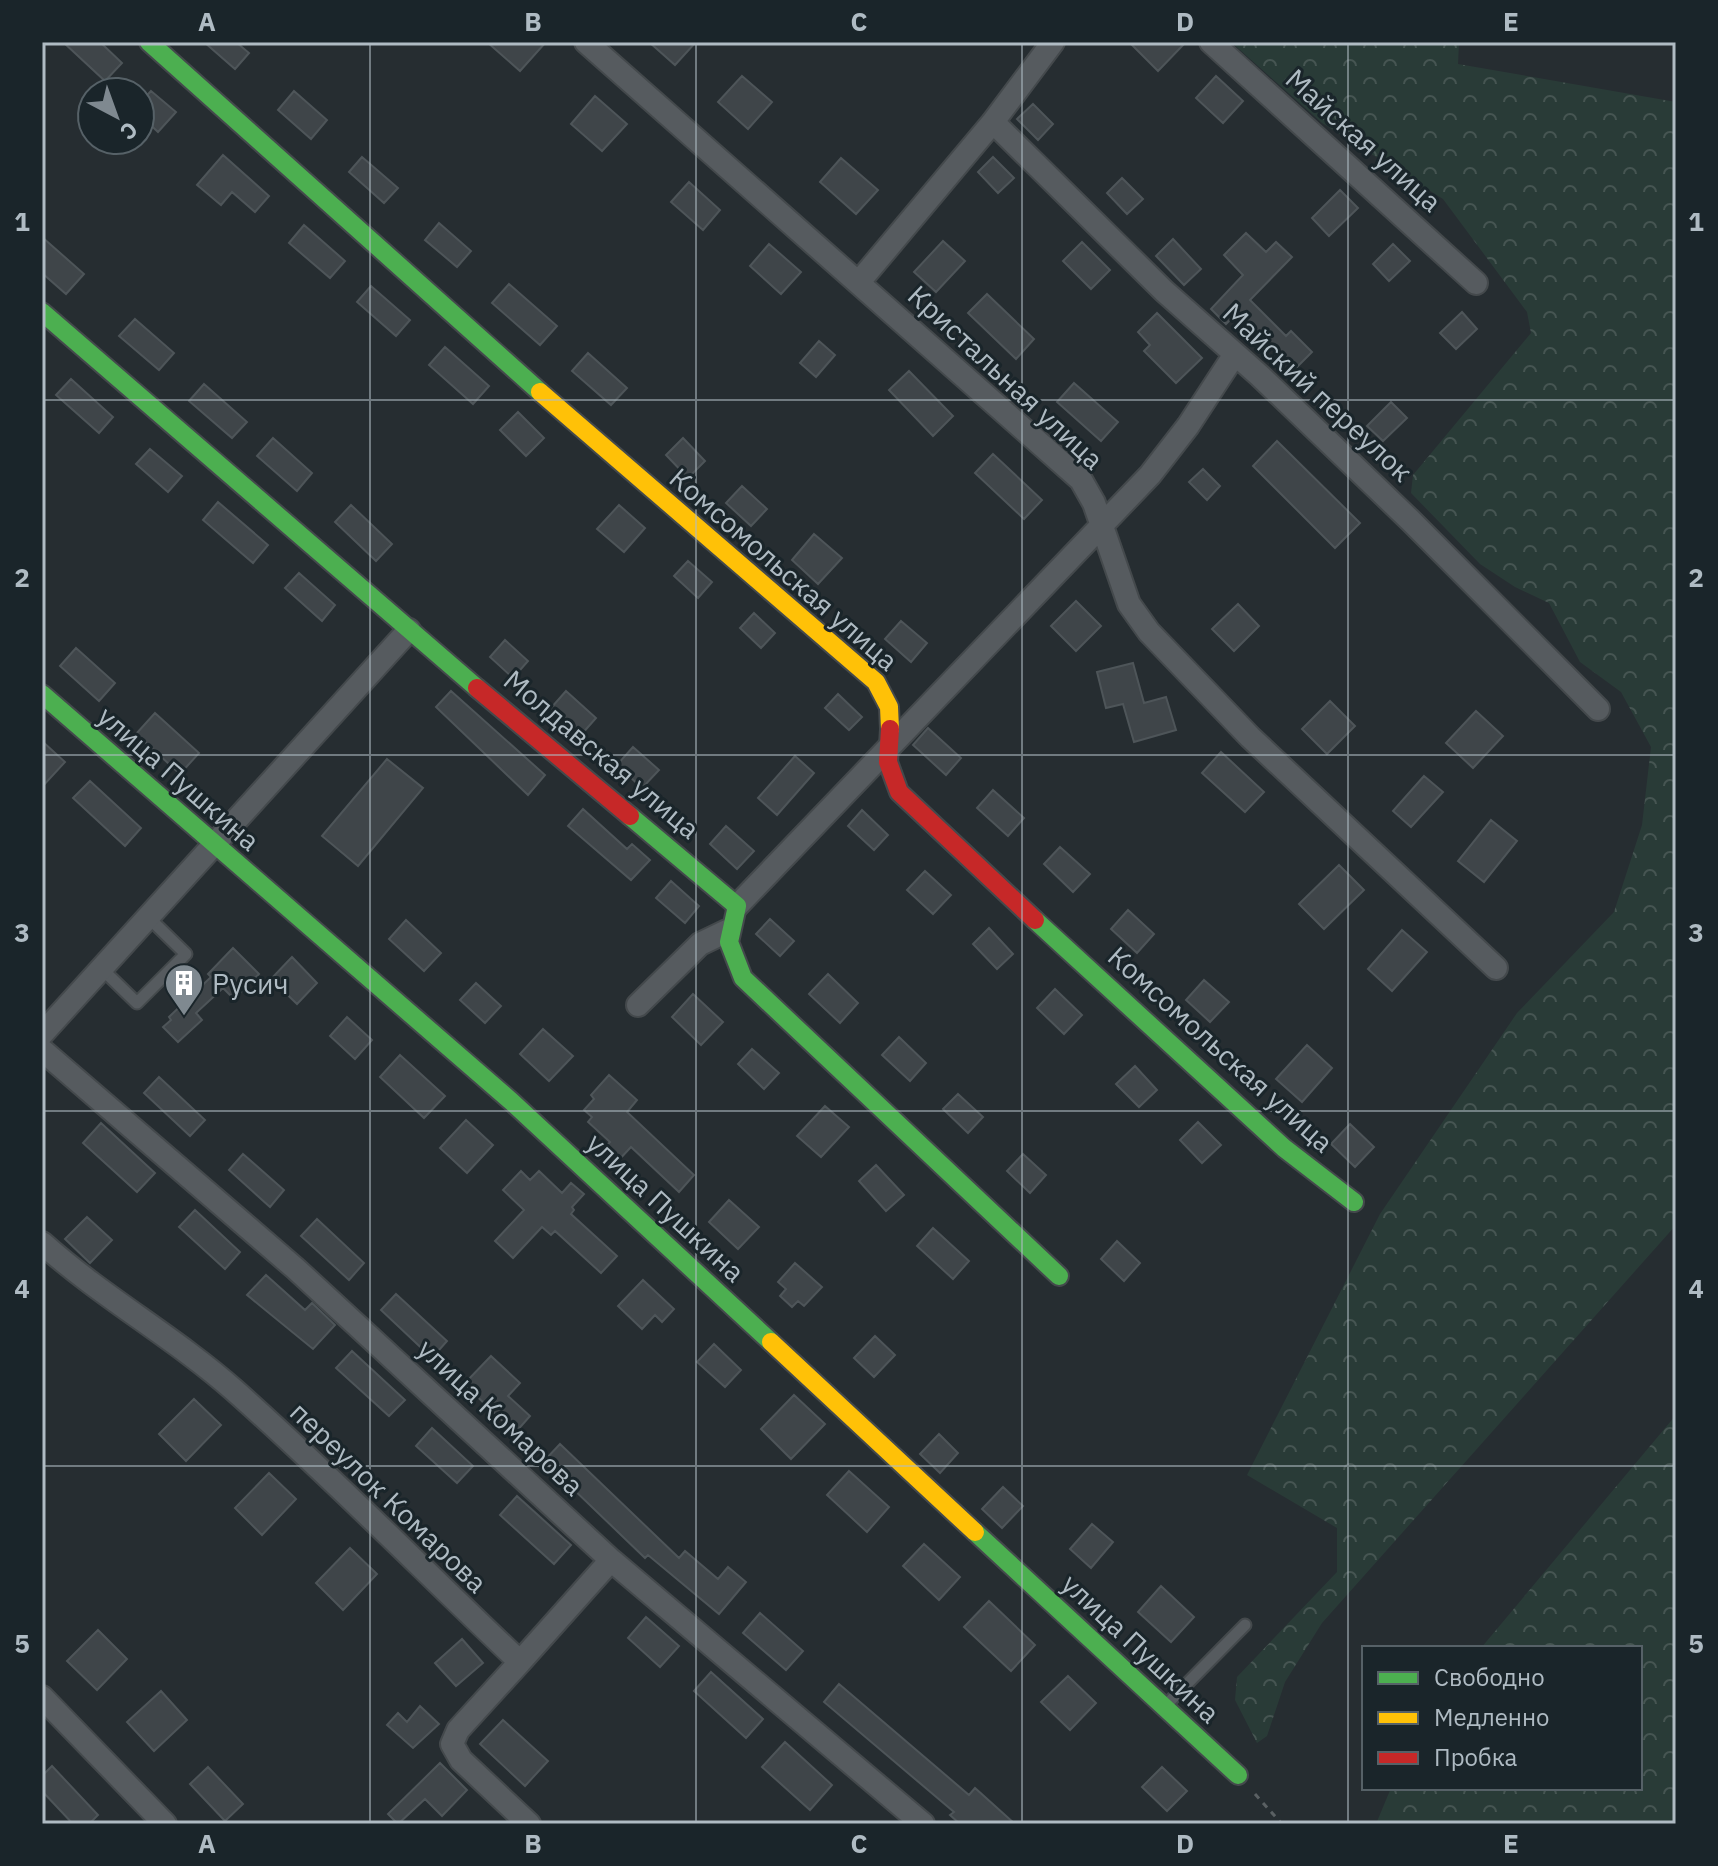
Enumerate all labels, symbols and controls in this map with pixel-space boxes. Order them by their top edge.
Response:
text: A [198,4,216,38]
text: B [524,4,542,38]
text: C [851,4,868,38]
text: D [1176,4,1194,38]
text: E [1503,4,1519,38]
street label: Майская улица [1278,60,1450,220]
north arrow [76,76,156,156]
text: С [115,116,144,147]
text: 1 [14,204,30,238]
text: 1 [1688,204,1704,238]
street label: Кристальная улица [900,277,1112,477]
street label: Майский переулок [1215,294,1421,490]
street label: Комсомольская улица [662,459,906,679]
text: 2 [14,560,30,594]
text: 2 [1688,560,1704,594]
street label: Молдавская улица [496,661,708,847]
street label: улица Пушкина [90,697,268,859]
text: 3 [14,915,30,949]
text: 3 [1688,915,1704,949]
street label: Комсомольская улица [1100,938,1342,1160]
building icon: Русич [163,962,205,1017]
place label: Русич [212,965,289,1002]
street label: улица Пушкина [579,1124,753,1290]
text: 4 [14,1271,30,1305]
text: 4 [1688,1271,1704,1305]
street label: улица Комарова [410,1330,592,1504]
street label: переулок Комарова [283,1393,495,1601]
street label: улица Пушкина [1054,1565,1228,1731]
text: 5 [14,1626,30,1660]
text: 5 [1688,1626,1704,1660]
legend [1362,1646,1642,1790]
text: Свободно [1434,1661,1545,1693]
text: Медленно [1434,1701,1550,1733]
text: Пробка [1434,1741,1518,1773]
text: A [198,1826,216,1860]
text: B [524,1826,542,1860]
text: C [851,1826,868,1860]
text: D [1176,1826,1194,1860]
text: E [1503,1826,1519,1860]

